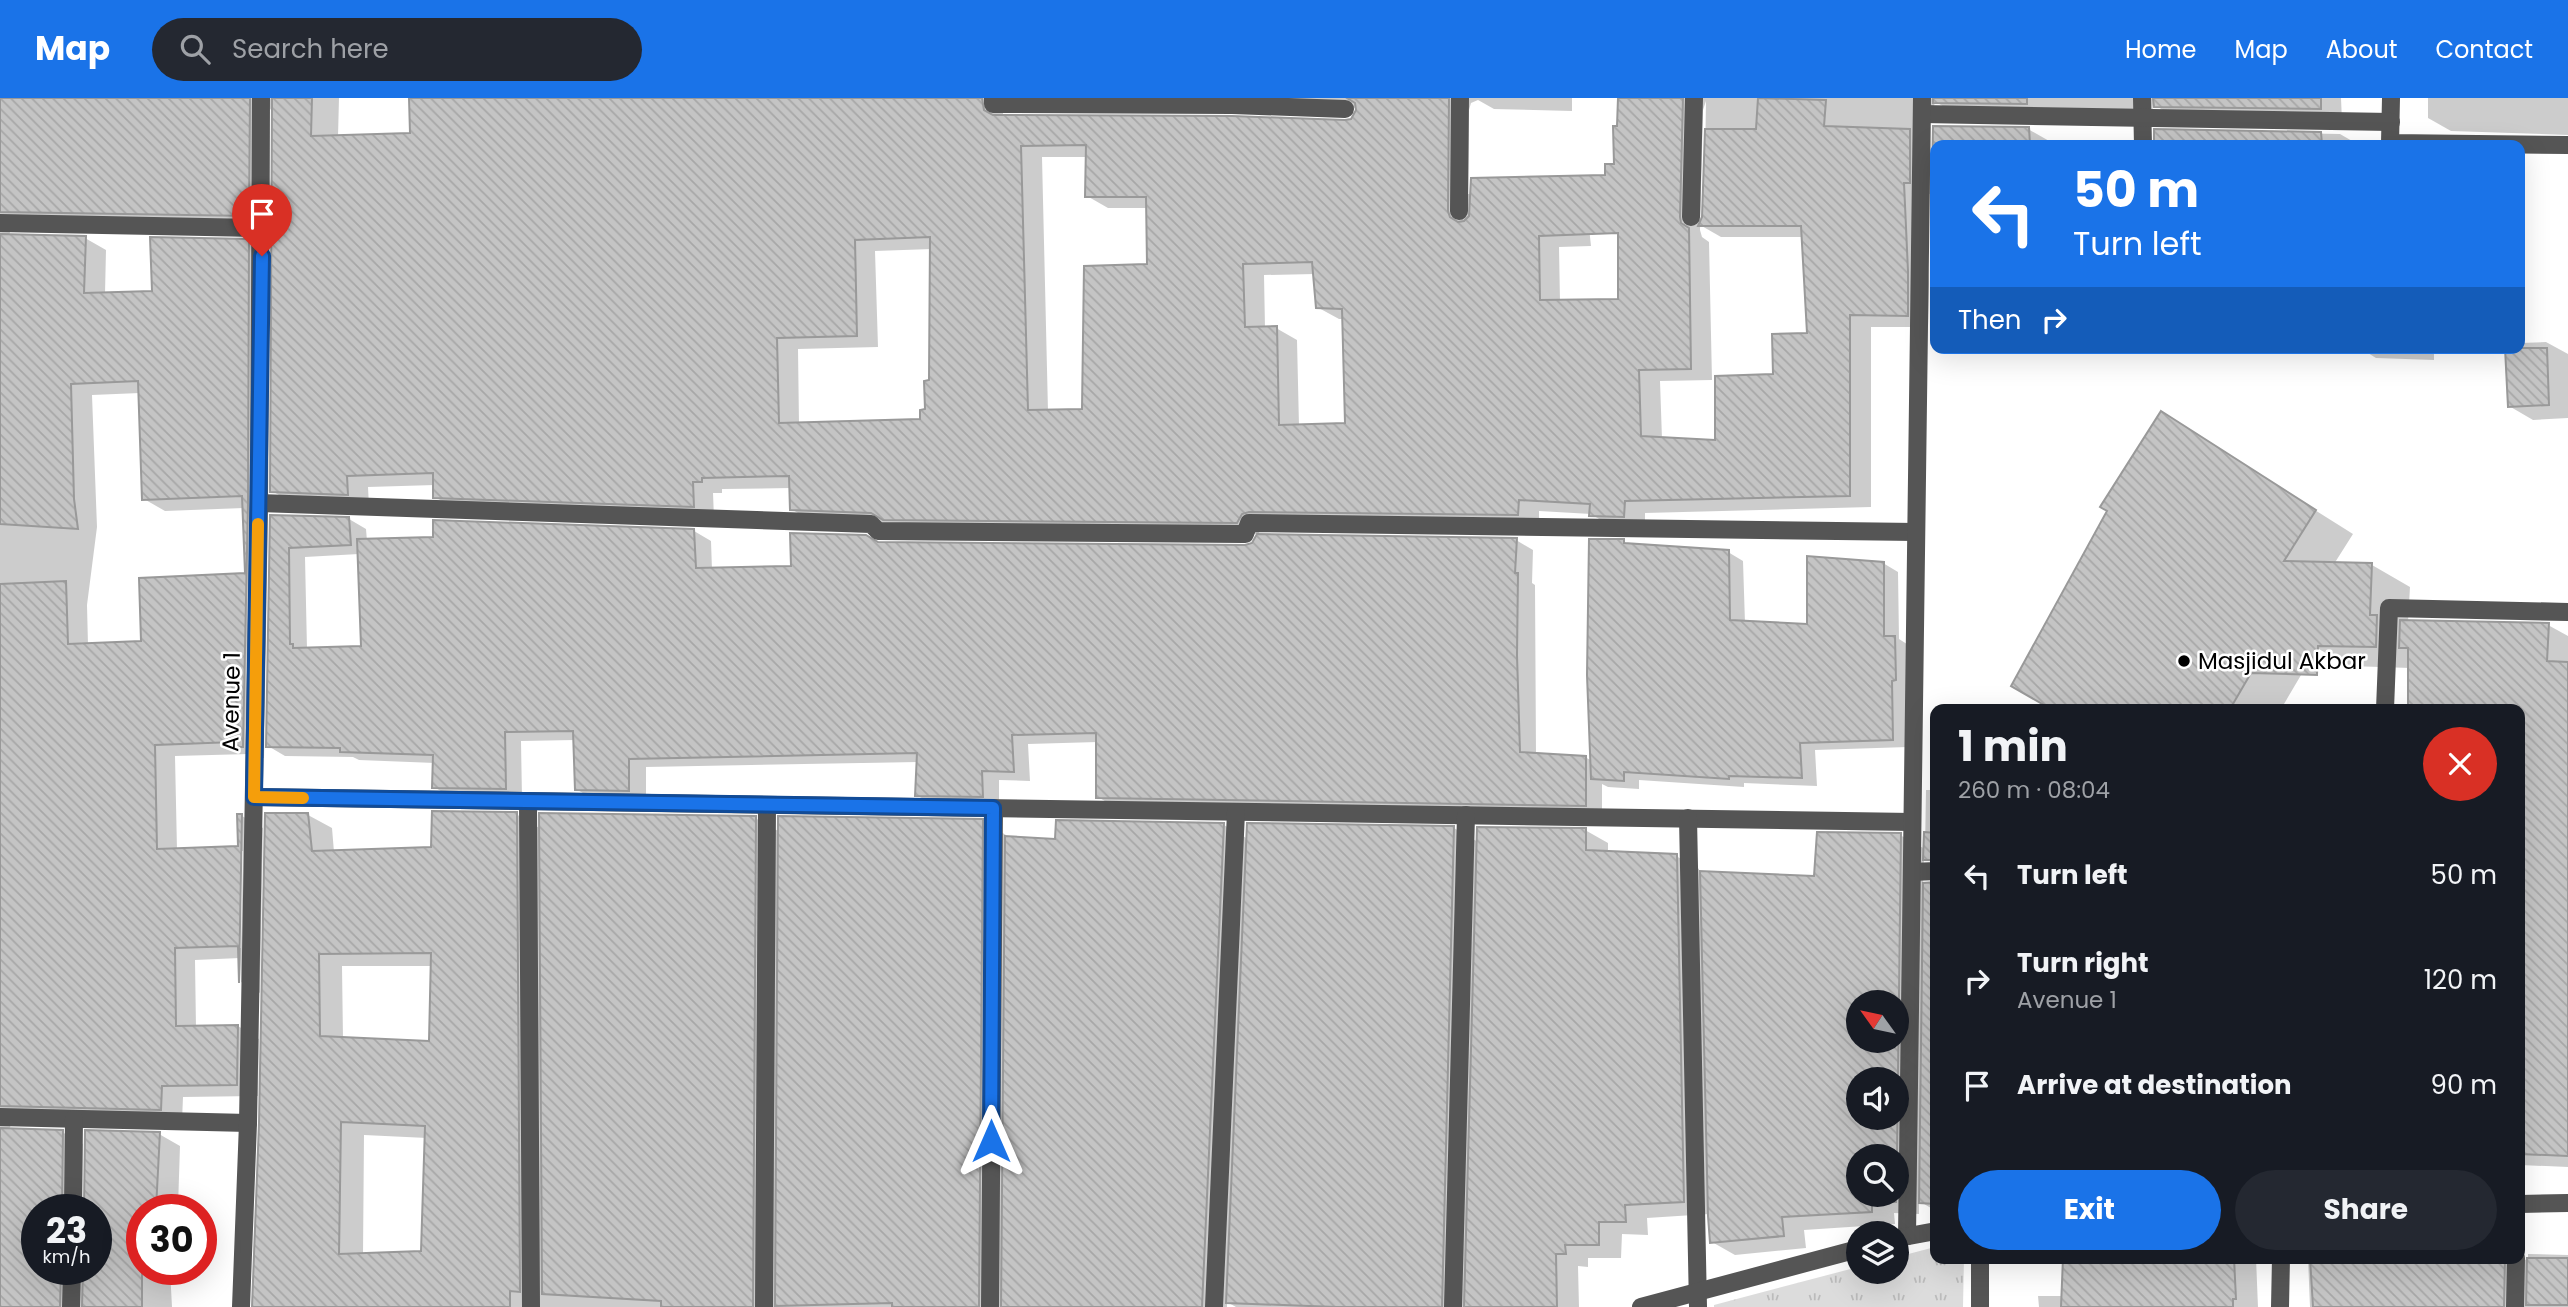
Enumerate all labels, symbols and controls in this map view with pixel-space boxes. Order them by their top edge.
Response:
search box [152,18,642,81]
text: Map [35,25,110,72]
icon: search [176,30,214,68]
text: Search here [232,31,389,67]
text: Home [2125,33,2197,66]
text: Map [2235,33,2288,66]
text: About [2326,33,2397,66]
text: Contact [2435,33,2533,66]
text: 50 m [2073,156,2199,224]
icon: left [1958,168,2049,259]
pin [232,184,292,256]
icon: arrive [243,195,281,233]
text: Turn left [2073,221,2202,266]
icon: right [2035,301,2073,339]
text: Then [1958,302,2021,338]
place label: Masjidul Akbar [2198,645,2366,677]
street label: Avenue 1 [214,652,248,752]
marker: Masjidul Akbar [2176,653,2192,669]
text: 1 min [1958,717,2068,776]
button: close [2423,727,2497,801]
text: 260 m · 08:04 [1958,774,2110,806]
icon: left [1958,857,1996,895]
text: Turn left [2017,857,2128,893]
text: 50 m [2431,857,2497,893]
text: Turn right [2017,945,2149,981]
icon: right [1958,962,1996,1000]
text: 120 m [2424,962,2497,998]
text: Avenue 1 [2017,984,2117,1016]
north arrow [1846,990,1909,1054]
map controls [1846,990,1909,1284]
button: sound [1846,1067,1909,1130]
icon: arrive [1958,1067,1996,1105]
text: Arrive at destination [2017,1067,2292,1103]
text: 90 m [2431,1067,2497,1103]
position arrow [954,1104,1028,1178]
button: search [1846,1144,1909,1207]
button: Exit [1958,1170,2221,1250]
button: Share [2235,1170,2497,1250]
speed limit sign: 30 [126,1194,217,1285]
text: 23 [46,1206,87,1255]
button: layers [1846,1221,1909,1284]
text: km/h [43,1244,90,1269]

